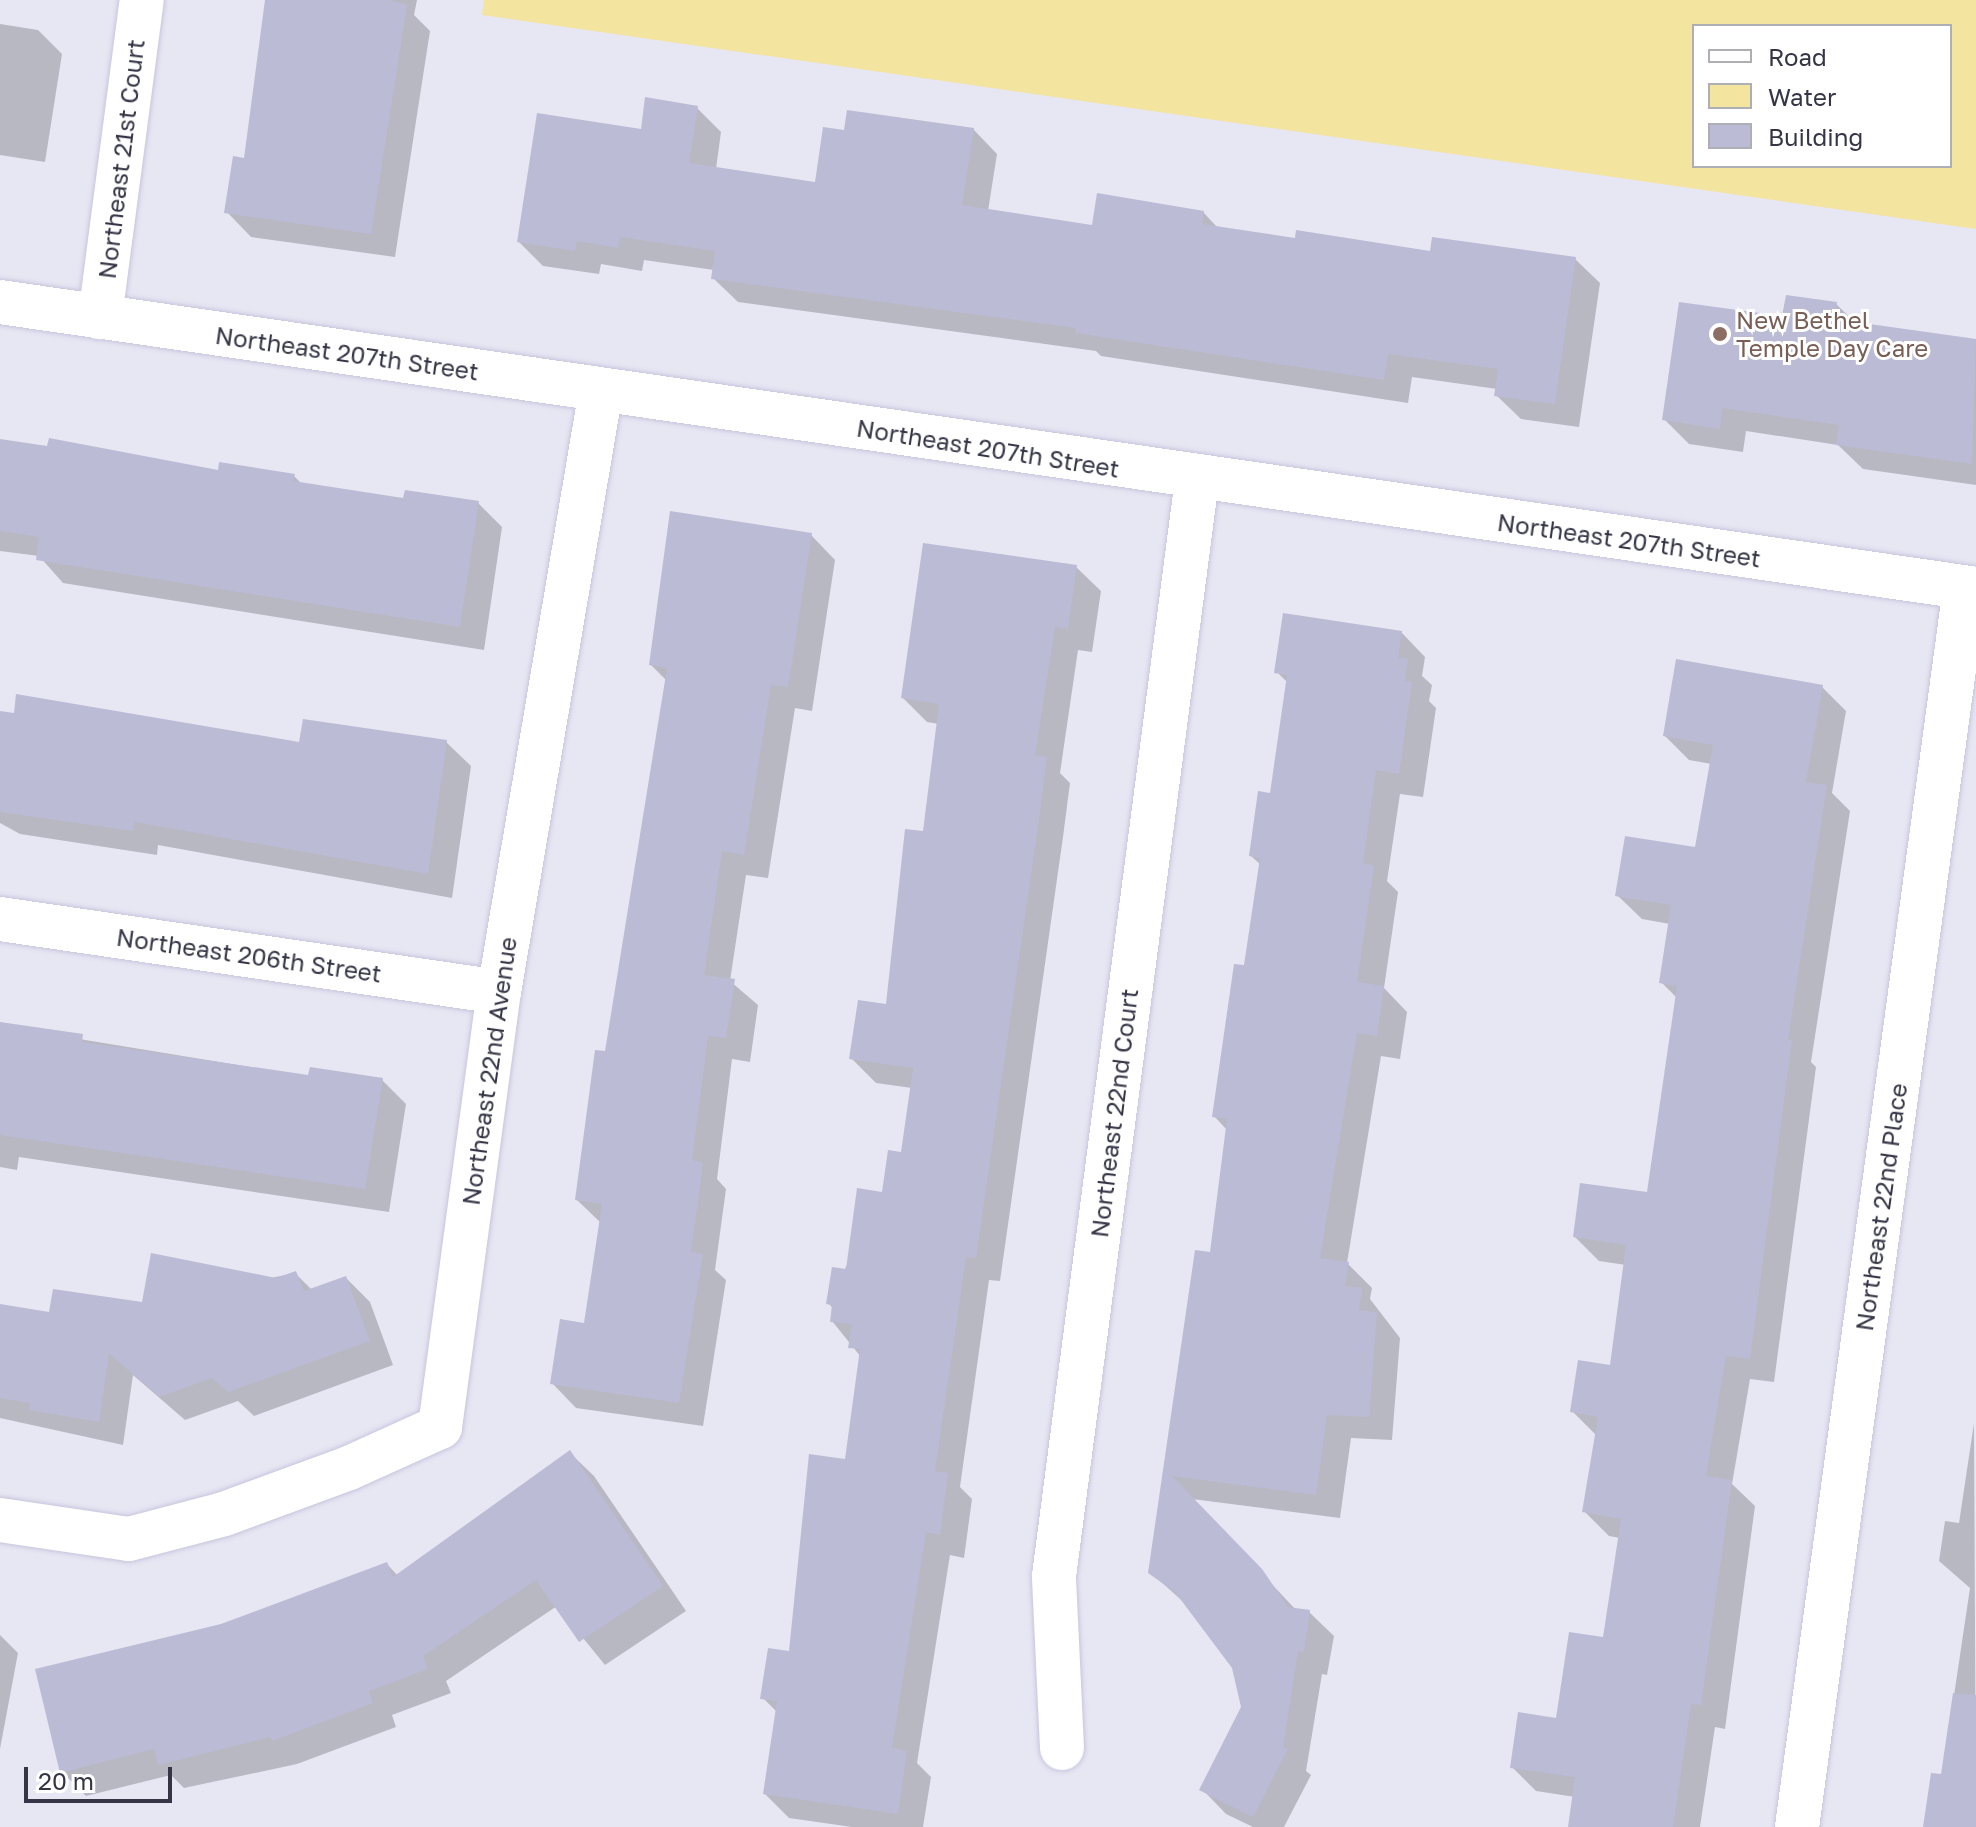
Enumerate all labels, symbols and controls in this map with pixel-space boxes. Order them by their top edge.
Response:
legend [1692,24,1952,168]
street label: Northeast 21st Court [92,38,150,280]
text: Road [1768,42,1827,71]
text: Water [1768,82,1836,111]
text: Building [1768,122,1863,151]
place label: New Bethel Temple Day Care [1736,306,1928,362]
street label: Northeast 207th Street [214,320,480,386]
marker: New Bethel Temple Day Care [1711,325,1729,343]
street label: Northeast 207th Street [855,413,1121,483]
street label: Northeast 207th Street [1496,507,1762,573]
street label: Northeast 206th Street [115,922,383,988]
street label: Northeast 22nd Avenue [456,935,522,1207]
street label: Northeast 22nd Court [1084,987,1144,1239]
street label: Northeast 22nd Place [1849,1081,1913,1333]
scale bar [28,1751,176,1801]
text: 20 m [38,1766,94,1795]

